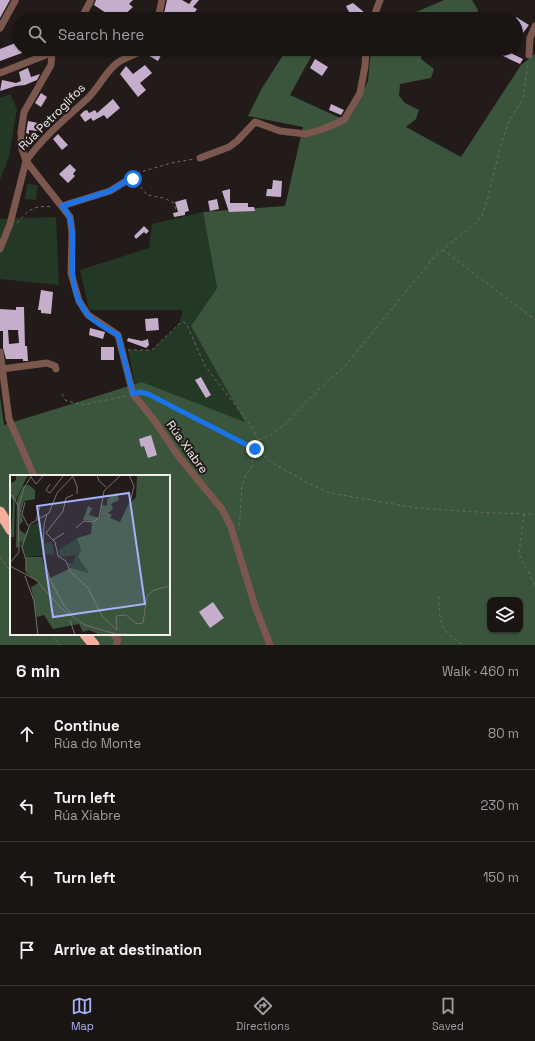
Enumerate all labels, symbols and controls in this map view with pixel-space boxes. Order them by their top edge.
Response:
search box [12,12,523,56]
icon: search [26,23,48,45]
text: Search here [58,25,144,44]
street label: Rúa Petroglifos [15,80,89,154]
route start [124,170,142,188]
street label: Rúa Xiabre [162,417,212,477]
route end [246,440,264,458]
inset map [10,475,170,635]
map controls [487,597,523,633]
button: layers [487,597,523,633]
text: 6 min [16,660,60,682]
text: Walk · 460 m [442,663,519,680]
text: Continue [54,716,120,735]
icon: ahead [16,723,38,745]
text: 80 m [488,725,519,742]
text: Rúa do Monte [54,735,141,752]
text: Turn left [54,788,116,807]
icon: left [16,795,38,817]
text: 230 m [481,797,519,814]
text: Rúa Xiabre [54,807,121,824]
icon: left [16,867,38,889]
text: Turn left [54,868,116,887]
text: 150 m [483,869,519,886]
icon: arrive [16,939,38,961]
text: Arrive at destination [54,940,202,959]
tab: Map [71,995,94,1033]
tab: Directions [236,995,290,1033]
tab: Saved [432,995,464,1033]

